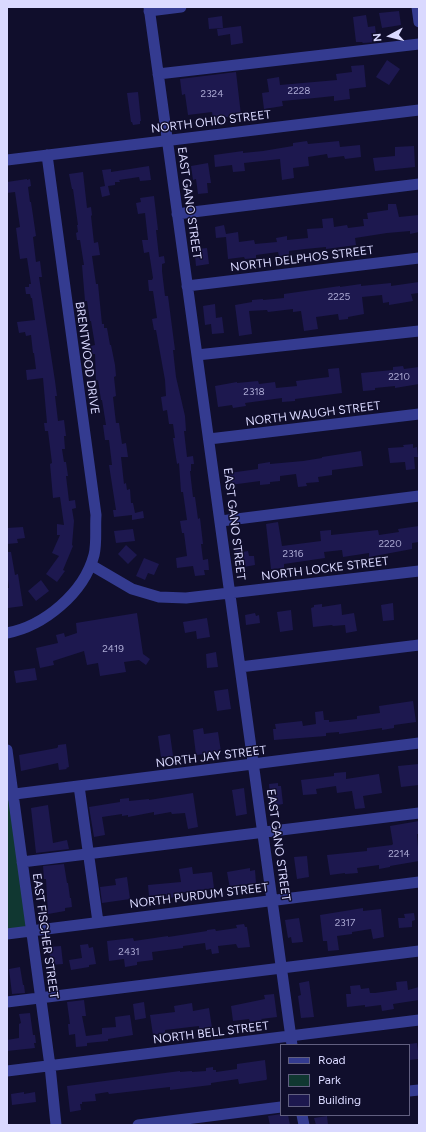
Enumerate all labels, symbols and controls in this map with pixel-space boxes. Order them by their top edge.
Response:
north arrow [370,16,410,56]
text: N [371,33,385,43]
house number: 2228 [288,85,310,97]
house number: 2324 [201,88,223,100]
street label: NORTH OHIO STREET [150,107,272,137]
street label: EAST GANO STREET [174,146,204,260]
street label: NORTH DELPHOS STREET [230,243,374,275]
house number: 2225 [328,291,350,303]
street label: BRENTWOOD DRIVE [72,301,102,415]
house number: 2210 [388,371,410,383]
house number: 2318 [243,386,265,398]
street label: NORTH WAUGH STREET [245,399,381,429]
street label: EAST GANO STREET [220,467,248,581]
house number: 2220 [378,538,402,550]
house number: 2316 [283,548,303,560]
street label: NORTH LOCKE STREET [260,554,390,584]
house number: 2419 [102,643,124,655]
street label: NORTH JAY STREET [155,743,267,771]
street label: EAST GANO STREET [263,788,293,902]
house number: 2214 [388,848,410,860]
street label: EAST FISCHER STREET [29,872,61,1000]
street label: NORTH PURDUM STREET [129,880,269,912]
house number: 2317 [335,917,355,929]
house number: 2431 [118,946,140,958]
street label: NORTH BELL STREET [152,1019,270,1047]
legend [280,1044,410,1116]
text: Road [318,1053,346,1067]
text: Park [318,1073,341,1087]
text: Building [318,1093,361,1107]

